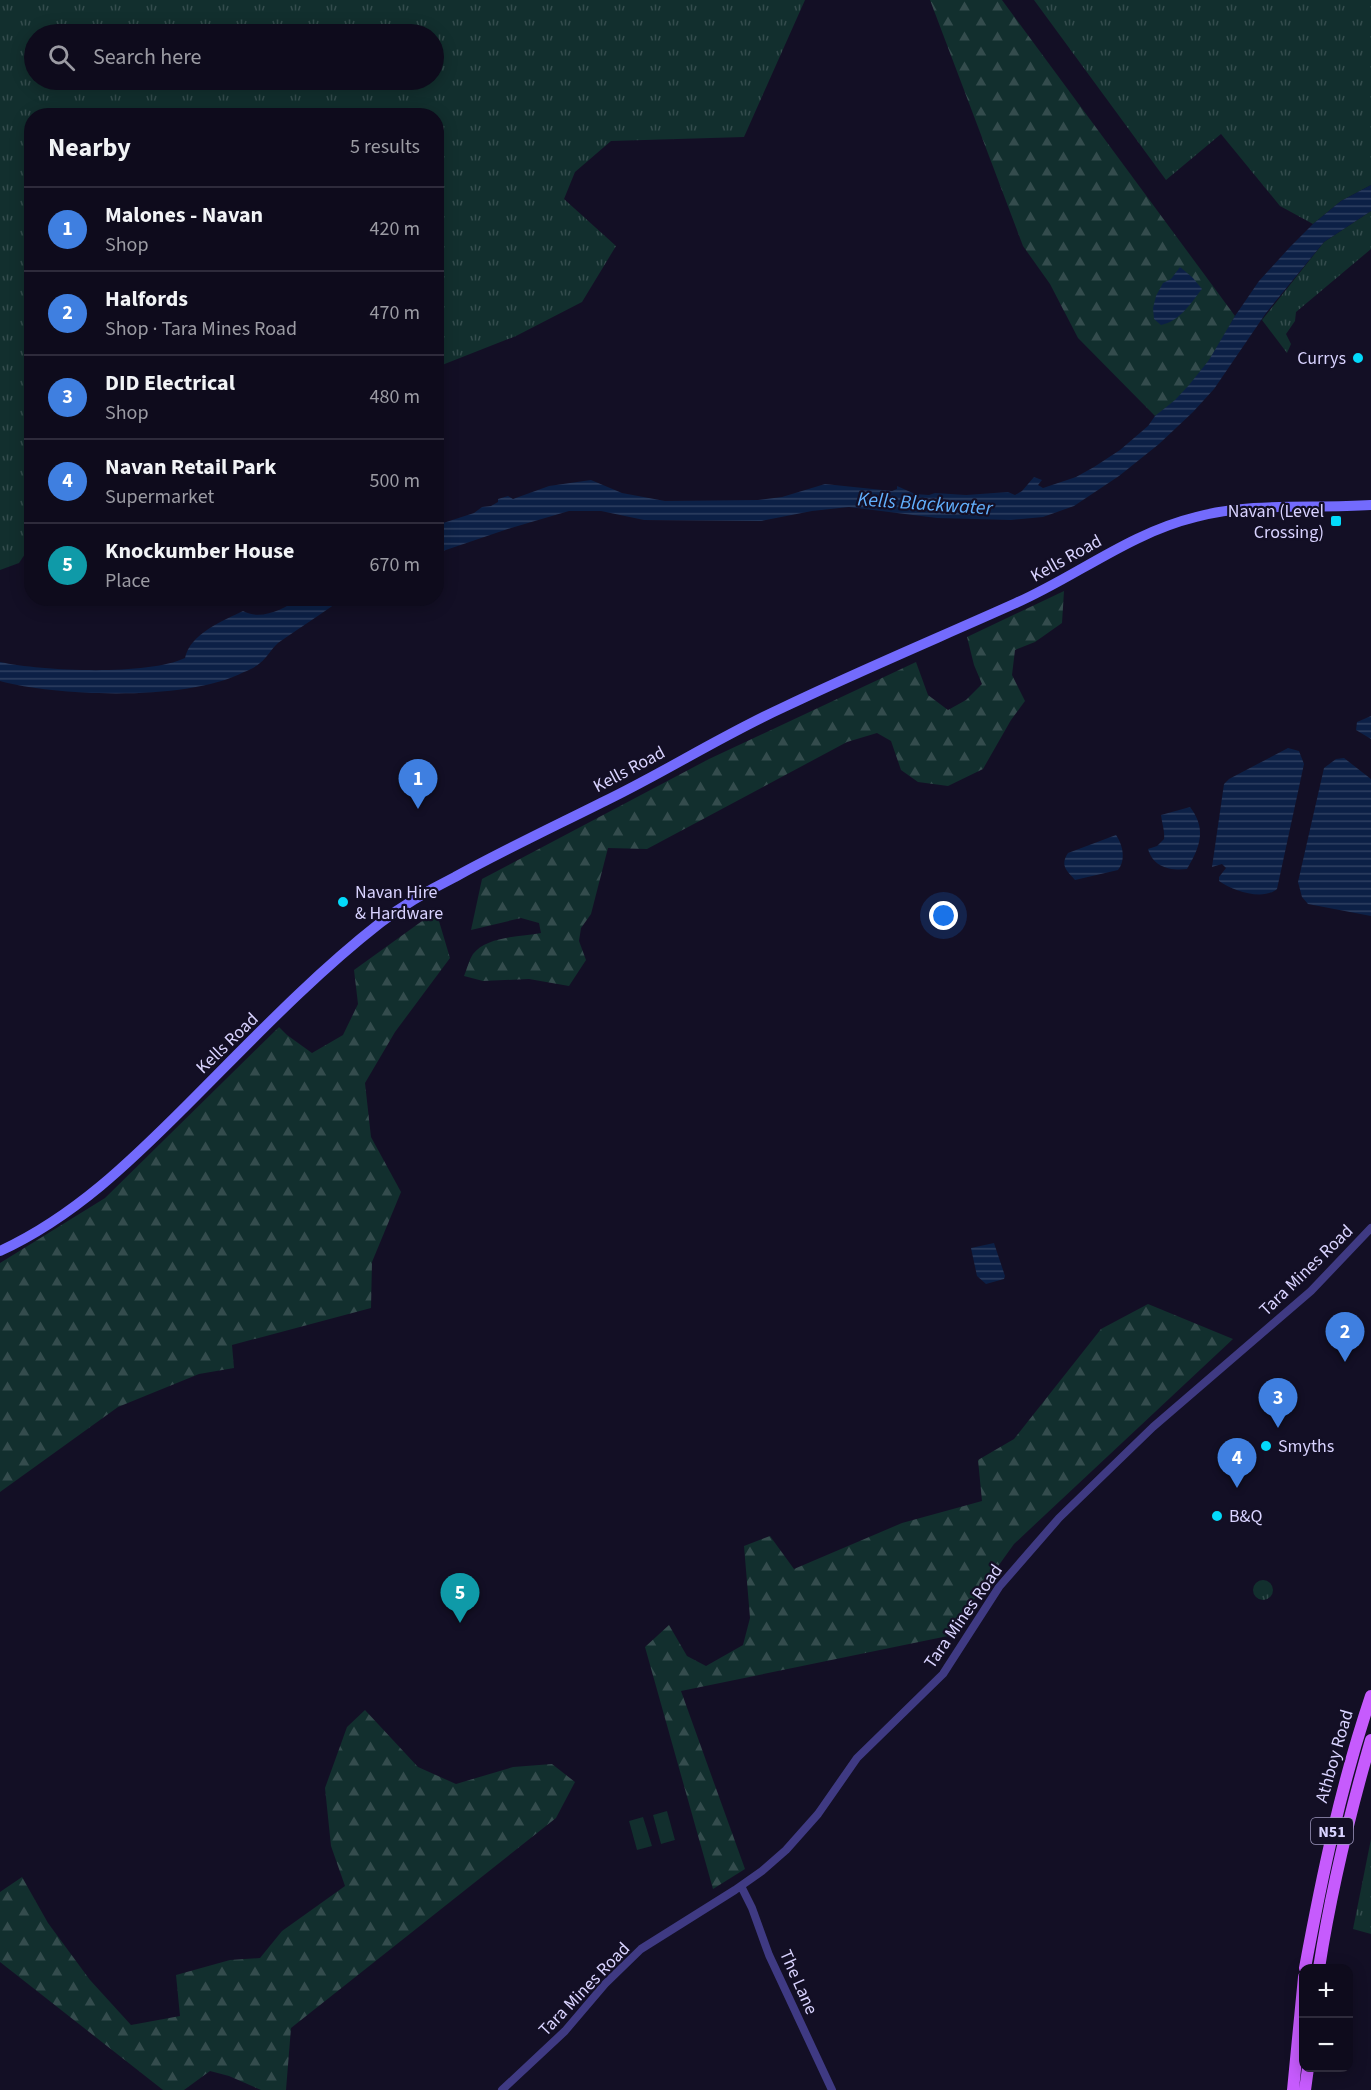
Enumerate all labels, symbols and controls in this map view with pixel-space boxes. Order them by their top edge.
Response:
search box [24,24,444,90]
icon: search [45,41,78,74]
text: Search here [93,41,201,73]
text: Nearby [48,129,131,166]
text: 5 results [350,133,420,161]
text: Malones - Navan [105,199,263,231]
text: 1 [62,215,73,243]
text: 420 m [370,215,420,243]
text: Shop [105,231,149,259]
text: Halfords [105,283,188,315]
text: 2 [62,299,73,327]
text: 470 m [370,299,420,327]
text: Shop · Tara Mines Road [105,315,297,343]
place label: Currys [1297,346,1346,371]
marker: Currys [1351,351,1365,365]
text: DID Electrical [105,367,235,399]
text: 3 [62,383,73,411]
text: 480 m [370,383,420,411]
text: Shop [105,399,149,427]
text: Navan Retail Park [105,451,276,483]
text: 4 [62,467,73,495]
text: 500 m [370,467,420,495]
text: Supermarket [105,483,214,511]
water label: Kells Blackwater [856,485,995,523]
place label: Navan (Level Crossing) [1228,499,1324,545]
marker: Navan (Level Crossing) [1329,514,1343,528]
street label: Kells Road [1026,529,1106,588]
text: Knockumber House [105,535,294,567]
text: 5 [62,551,73,579]
text: 670 m [370,551,420,579]
text: Place [105,567,150,595]
street label: Kells Road [589,740,670,799]
pin: 1 [398,760,438,809]
place label: Navan Hire & Hardware [355,880,443,926]
marker: Navan Hire & Hardware [336,895,350,909]
your location [929,901,958,930]
street label: Kells Road [191,1007,264,1080]
street label: Tara Mines Road [1254,1219,1359,1322]
pin: 2 [1326,1312,1364,1362]
pin: 3 [1258,1378,1298,1428]
place label: Smyths [1278,1434,1334,1459]
pin: 4 [1218,1438,1256,1488]
marker: Smyths [1259,1439,1273,1453]
place label: B&Q [1229,1504,1263,1529]
marker: B&Q [1210,1509,1224,1523]
street label: Tara Mines Road [918,1559,1009,1673]
pin: 5 [440,1574,480,1623]
street label: Athboy Road [1309,1707,1360,1806]
road number: N51 [1311,1818,1353,1844]
street label: Tara Mines Road [533,1937,636,2042]
street label: The Lane [773,1946,824,2019]
map controls [1299,1964,1353,2072]
button: + [1299,1964,1353,2018]
button: − [1299,2018,1353,2072]

